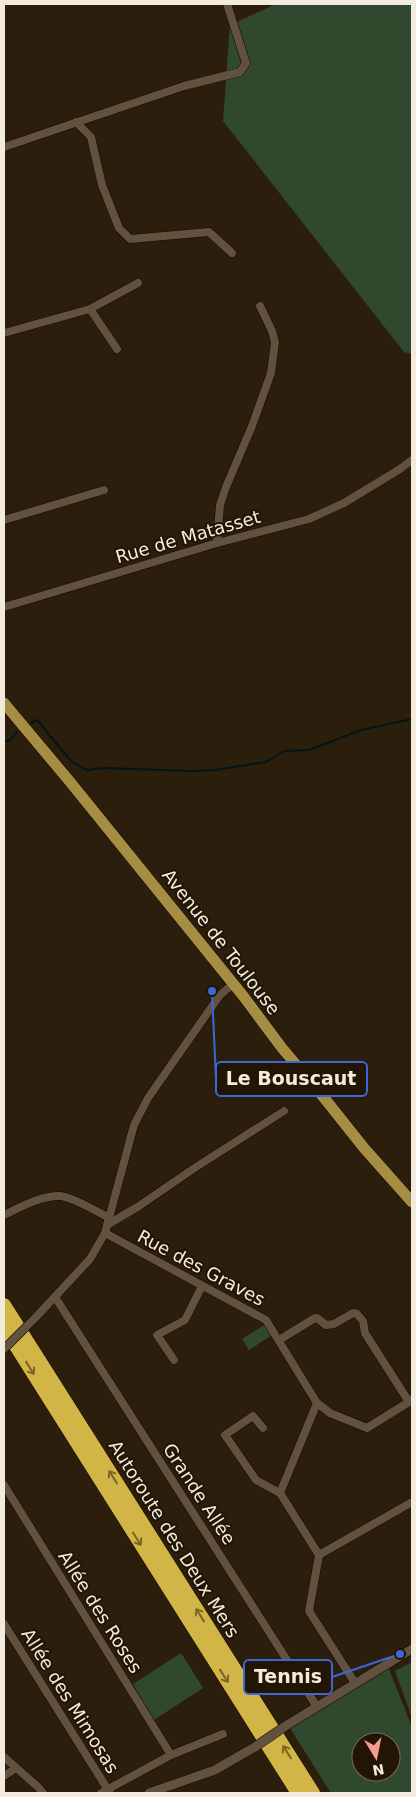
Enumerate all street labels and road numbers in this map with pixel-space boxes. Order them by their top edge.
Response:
street label: Rue de Matasset [113,506,263,567]
street label: Avenue de Toulouse [158,865,285,1019]
street label: Rue des Graves [134,1225,268,1310]
street label: Autoroute des Deux Mers [105,1436,244,1641]
street label: Grande Allée [159,1439,240,1548]
street label: Allée des Roses [54,1547,147,1677]
street label: Allée des Mimosas [17,1625,123,1777]

